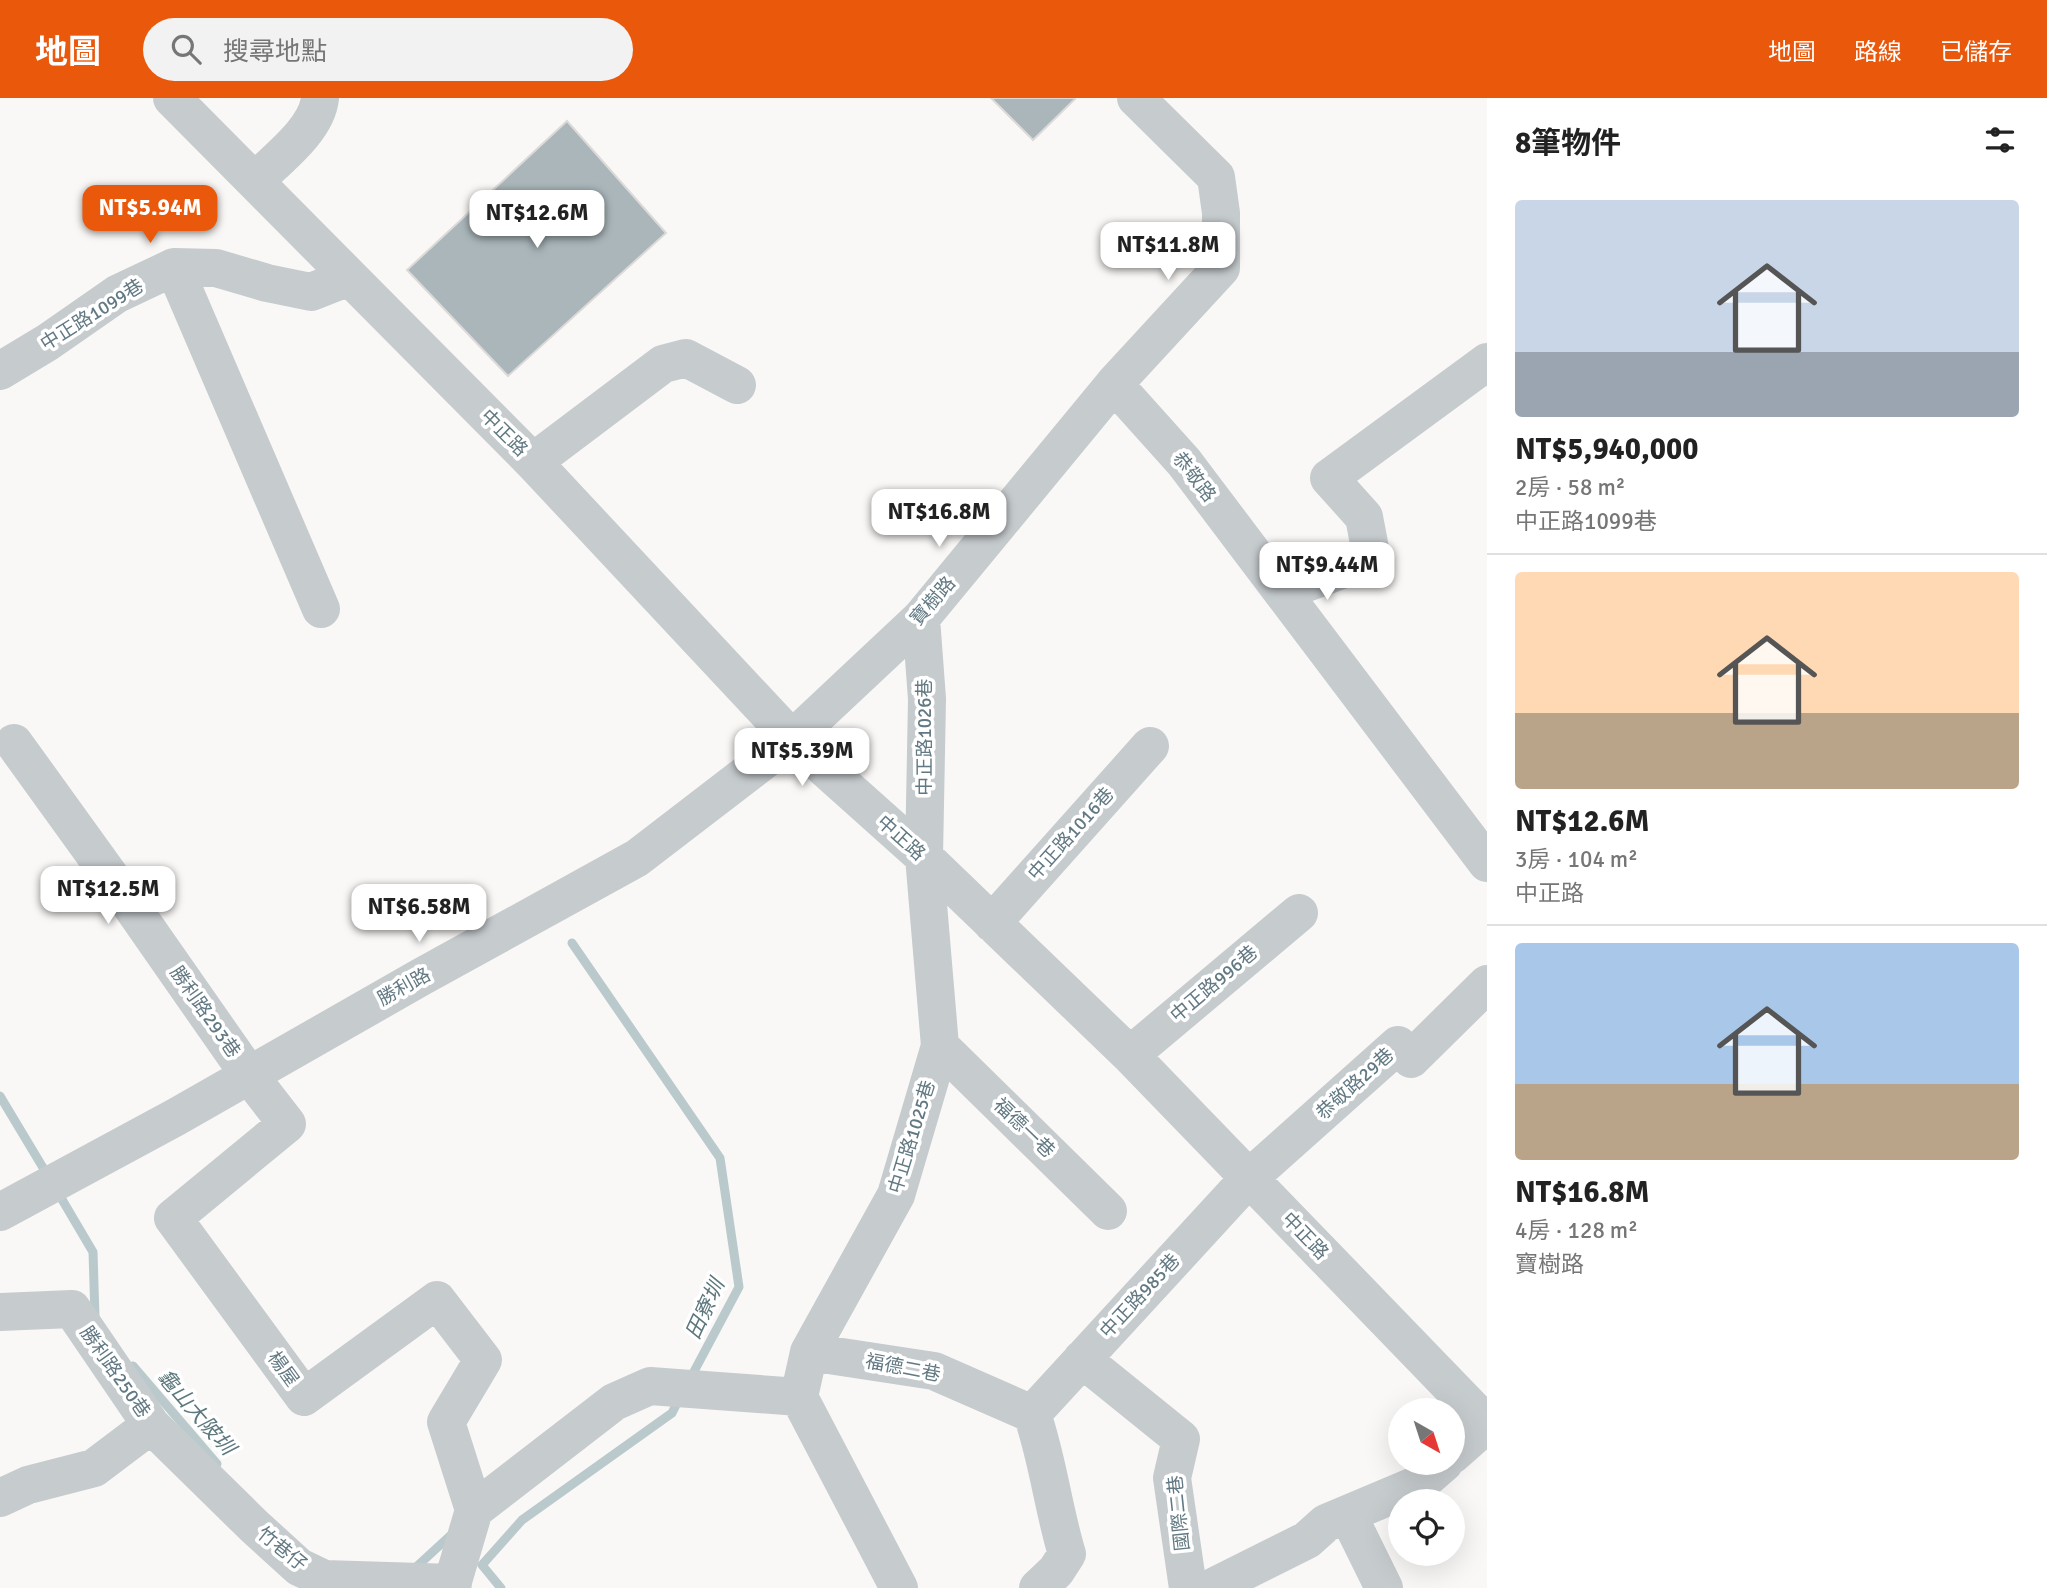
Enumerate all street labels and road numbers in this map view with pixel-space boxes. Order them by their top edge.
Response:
street label: 中正路1099巷 [36,274,148,356]
street label: 中正路 [475,404,533,462]
street label: 恭敬路 [1167,447,1221,507]
street label: 寶樹路 [905,572,961,630]
street label: 中正路1026巷 [913,678,937,796]
street label: 中正路1016巷 [1023,782,1119,886]
street label: 中正路 [872,810,930,866]
street label: 中正路996巷 [1165,940,1263,1028]
street label: 勝利路293巷 [165,961,245,1063]
street label: 勝利路 [373,963,435,1011]
street label: 恭敬路29巷 [1311,1043,1399,1125]
street label: 中正路1025巷 [883,1078,941,1196]
street label: 福德一巷 [988,1093,1060,1163]
street label: 中正路 [1277,1207,1333,1265]
street label: 中正路985巷 [1095,1249,1185,1343]
street label: 勝利路250巷 [75,1321,155,1423]
street label: 楊屋 [262,1347,304,1391]
street label: 福德二巷 [863,1349,943,1387]
street label: 國際二巷 [1163,1474,1195,1552]
street label: 竹巷仔 [252,1522,312,1576]

